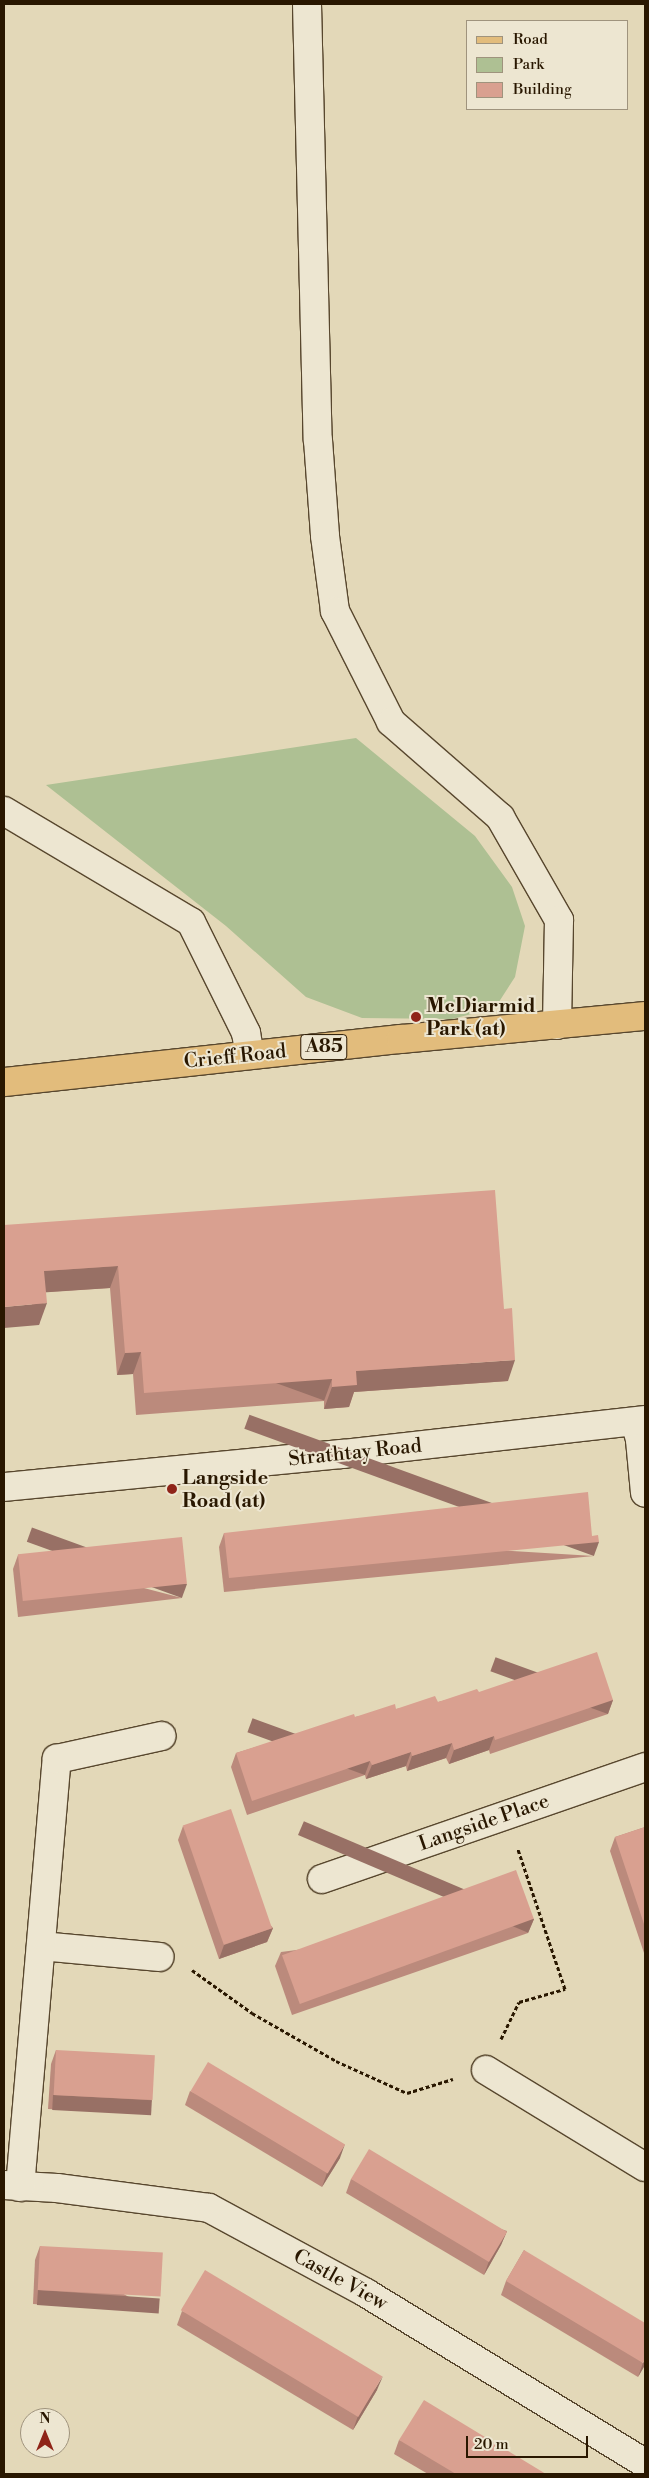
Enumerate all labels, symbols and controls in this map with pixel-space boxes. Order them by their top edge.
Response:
legend [467,20,629,110]
text: Road [513,30,548,49]
text: Park [513,55,544,74]
text: Building [513,80,572,99]
place label: McDiarmid Park (at) [426,994,536,1041]
marker: McDiarmid Park (at) [410,1011,422,1023]
road number: A85 [300,1030,348,1064]
street label: Crieff Road [183,1040,287,1074]
street label: Strathtay Road [287,1434,423,1472]
place label: Langside Road (at) [182,1466,268,1513]
marker: Langside Road (at) [166,1483,178,1495]
street label: Langside Place [416,1789,552,1857]
street label: Castle View [289,2244,391,2316]
north arrow [20,2408,70,2458]
text: N [39,2410,51,2428]
scale bar [469,2426,592,2458]
text: 20 m [474,2435,509,2454]

